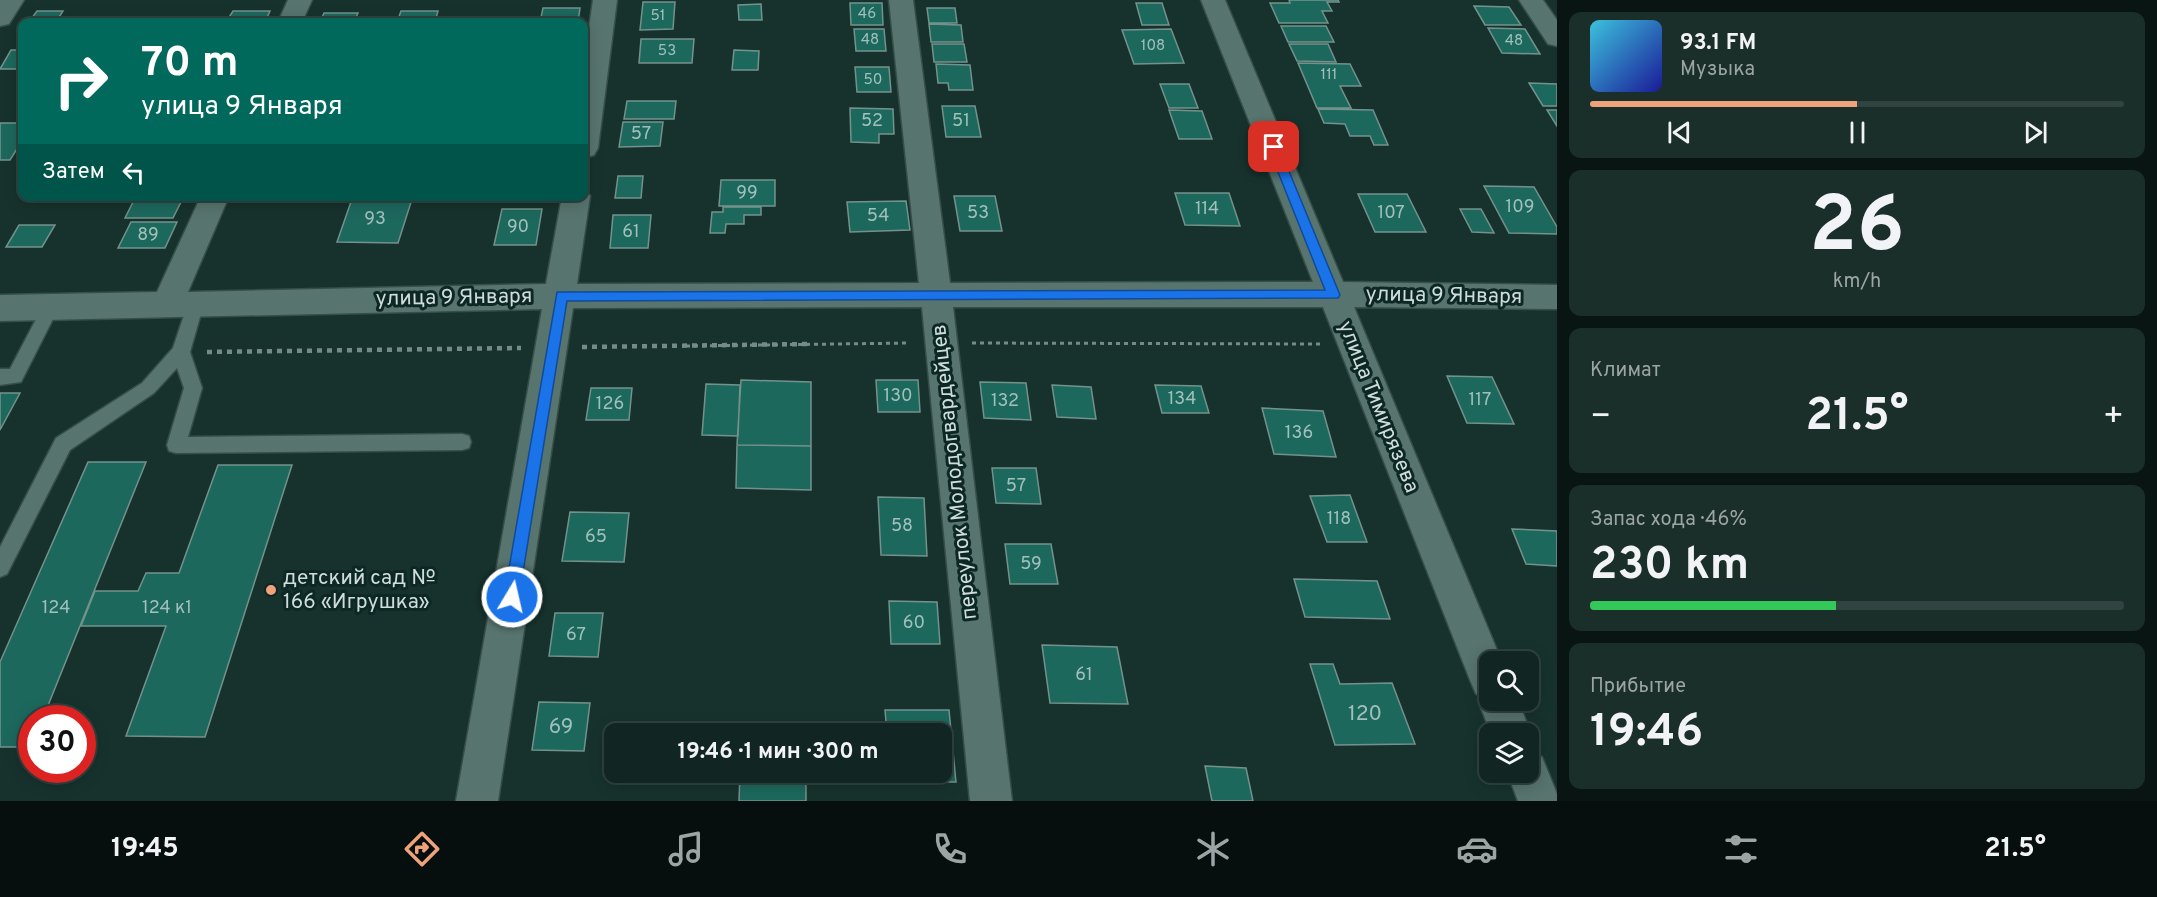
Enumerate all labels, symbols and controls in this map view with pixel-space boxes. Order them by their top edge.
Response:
house number: 46 [858,5,876,24]
house number: 51 [651,7,665,26]
text: 93.1 FM [1680,30,1756,57]
house number: 48 [861,31,879,50]
house number: 48 [1505,32,1523,51]
house number: 108 [1141,37,1165,56]
text: 70 m [141,38,239,91]
icon: right [42,42,120,120]
house number: 53 [658,42,676,61]
text: Музыка [1680,57,1755,83]
house number: 111 [1321,66,1337,85]
house number: 50 [864,71,882,90]
text: улица 9 Января [141,90,343,124]
house number: 52 [861,110,883,133]
house number: 51 [952,110,970,133]
icon: previous [1663,116,1696,149]
icon: pause [1841,116,1874,149]
icon: next [2019,116,2052,149]
pin [1248,121,1299,172]
house number: 57 [631,123,651,146]
icon: arrive [1257,130,1290,163]
icon: left [117,156,150,189]
text: Затем [42,159,105,186]
text: 26 [1809,180,1905,279]
house number: 99 [736,182,758,205]
house number: 109 [1505,196,1535,219]
house number: 114 [1195,198,1219,221]
house number: 53 [967,202,989,225]
house number: 107 [1377,202,1405,225]
house number: 54 [867,205,889,228]
house number: 93 [364,208,386,231]
house number: 90 [507,216,529,239]
house number: 61 [622,221,640,244]
house number: 89 [137,224,159,247]
text: km/h [1833,269,1881,295]
street label: улица 9 Января [1365,281,1523,311]
street label: улица 9 Января [375,283,533,313]
street label: улица Тимирязева [1331,317,1425,497]
street label: переулок Молодогвардейцев [926,323,984,621]
text: Климат [1590,358,1661,384]
house number: 130 [884,385,912,408]
house number: 134 [1168,388,1196,411]
house number: 117 [1469,389,1491,412]
text: 21.5° [1806,389,1908,446]
house number: 132 [991,390,1019,413]
house number: 126 [596,393,624,416]
text: − [1590,397,1611,439]
text: + [2103,397,2124,439]
house number: 136 [1285,422,1313,445]
house number: 57 [1006,475,1026,498]
text: Запас хода · 46% [1590,507,1747,533]
house number: 118 [1327,508,1351,531]
house number: 58 [891,515,913,538]
house number: 65 [585,526,607,549]
text: 230 km [1590,538,1749,595]
house number: 59 [1020,553,1042,576]
place label: детский сад № 166 «Игрушка» [283,565,436,616]
position arrow [480,565,544,629]
marker: детский сад № 166 «Игрушка» [264,583,278,597]
house number: 124 [42,597,70,620]
house number: 124 к1 [142,597,192,620]
house number: 60 [903,612,925,635]
house number: 67 [566,624,586,647]
map controls [1479,651,1539,783]
button: search [1479,651,1539,711]
house number: 61 [1075,664,1093,687]
text: Прибытие [1590,674,1686,700]
house number: 120 [1348,701,1382,728]
speed limit sign: 30 [18,705,96,783]
text: 19:46 [1590,705,1703,762]
house number: 69 [549,714,573,741]
button: layers [1479,723,1539,783]
text: 19:46 · 1 мин · 300 m [677,739,879,766]
icon: directions [401,828,443,870]
icon: music [665,828,707,870]
icon: phone [929,828,971,870]
icon: climate [1192,828,1234,870]
icon: car [1456,828,1498,870]
icon: filters [1720,828,1762,870]
text: 19:45 [111,832,179,866]
text: 21.5° [1984,832,2046,866]

